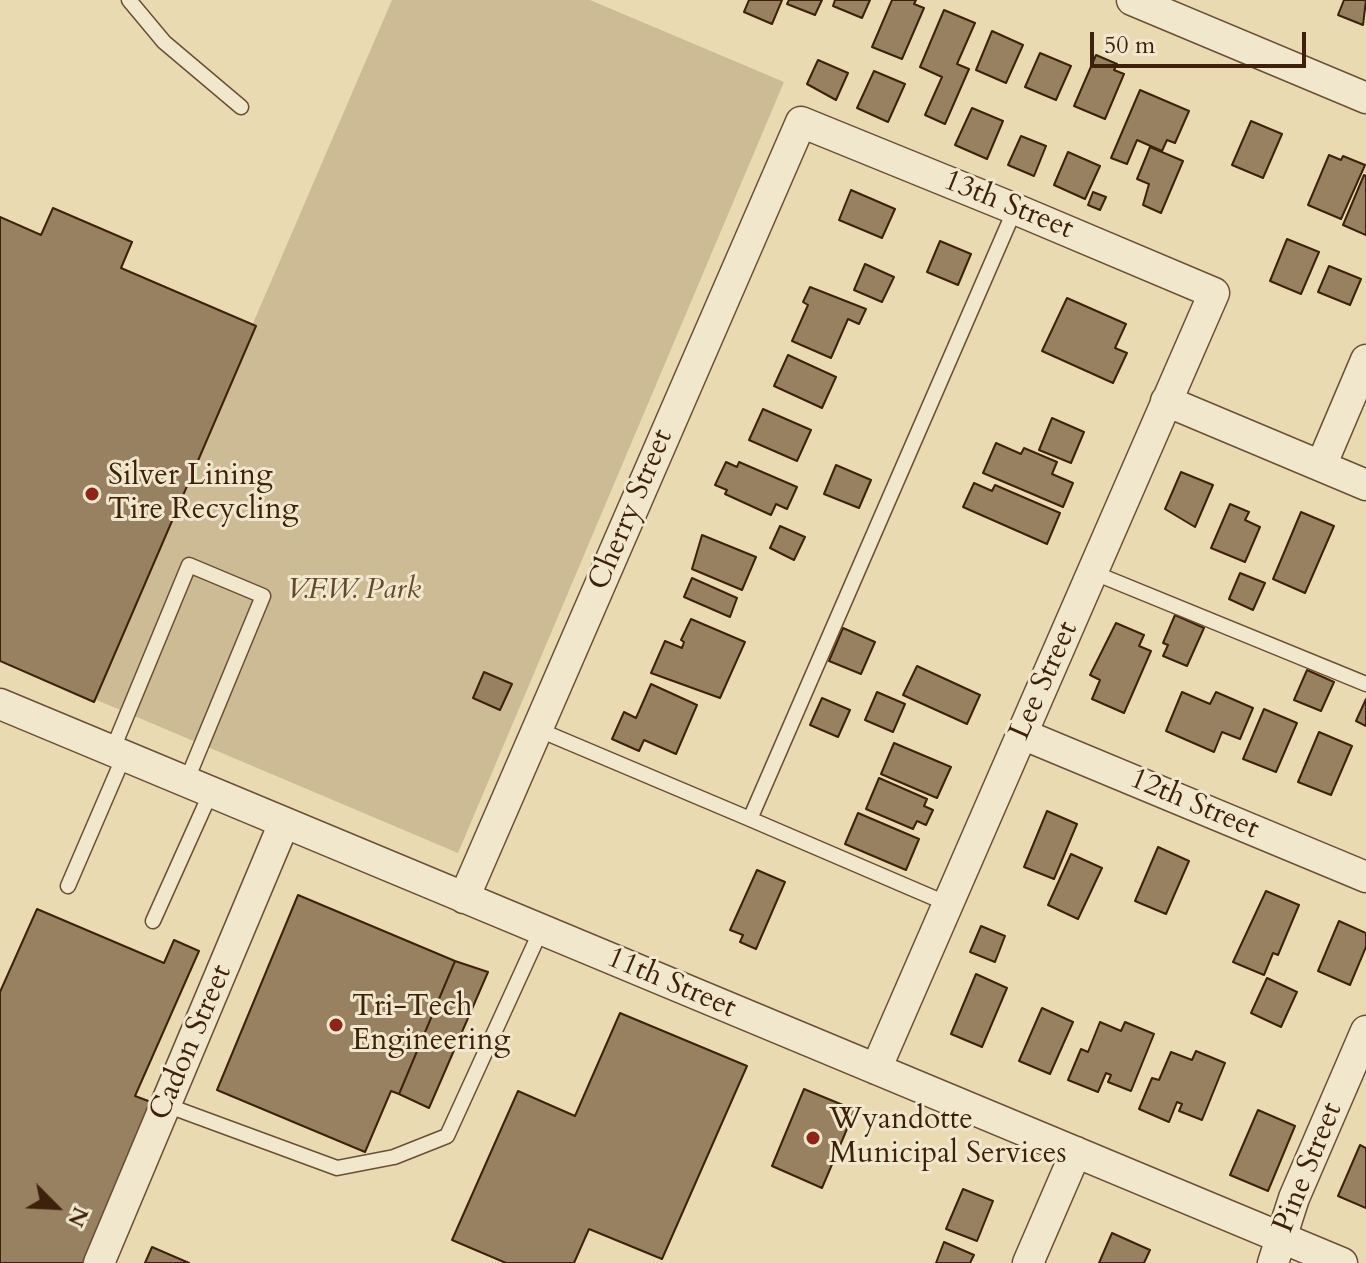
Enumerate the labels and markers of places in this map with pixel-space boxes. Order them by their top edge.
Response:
place label: Silver Lining Tire Recycling [108,459,299,530]
marker: Silver Lining Tire Recycling [83,485,101,503]
place label: Tri-Tech Engineering [352,990,510,1060]
marker: Tri-Tech Engineering [327,1016,345,1034]
place label: Wyandotte Municipal Services [829,1103,1066,1174]
marker: Wyandotte Municipal Services [804,1129,822,1147]

